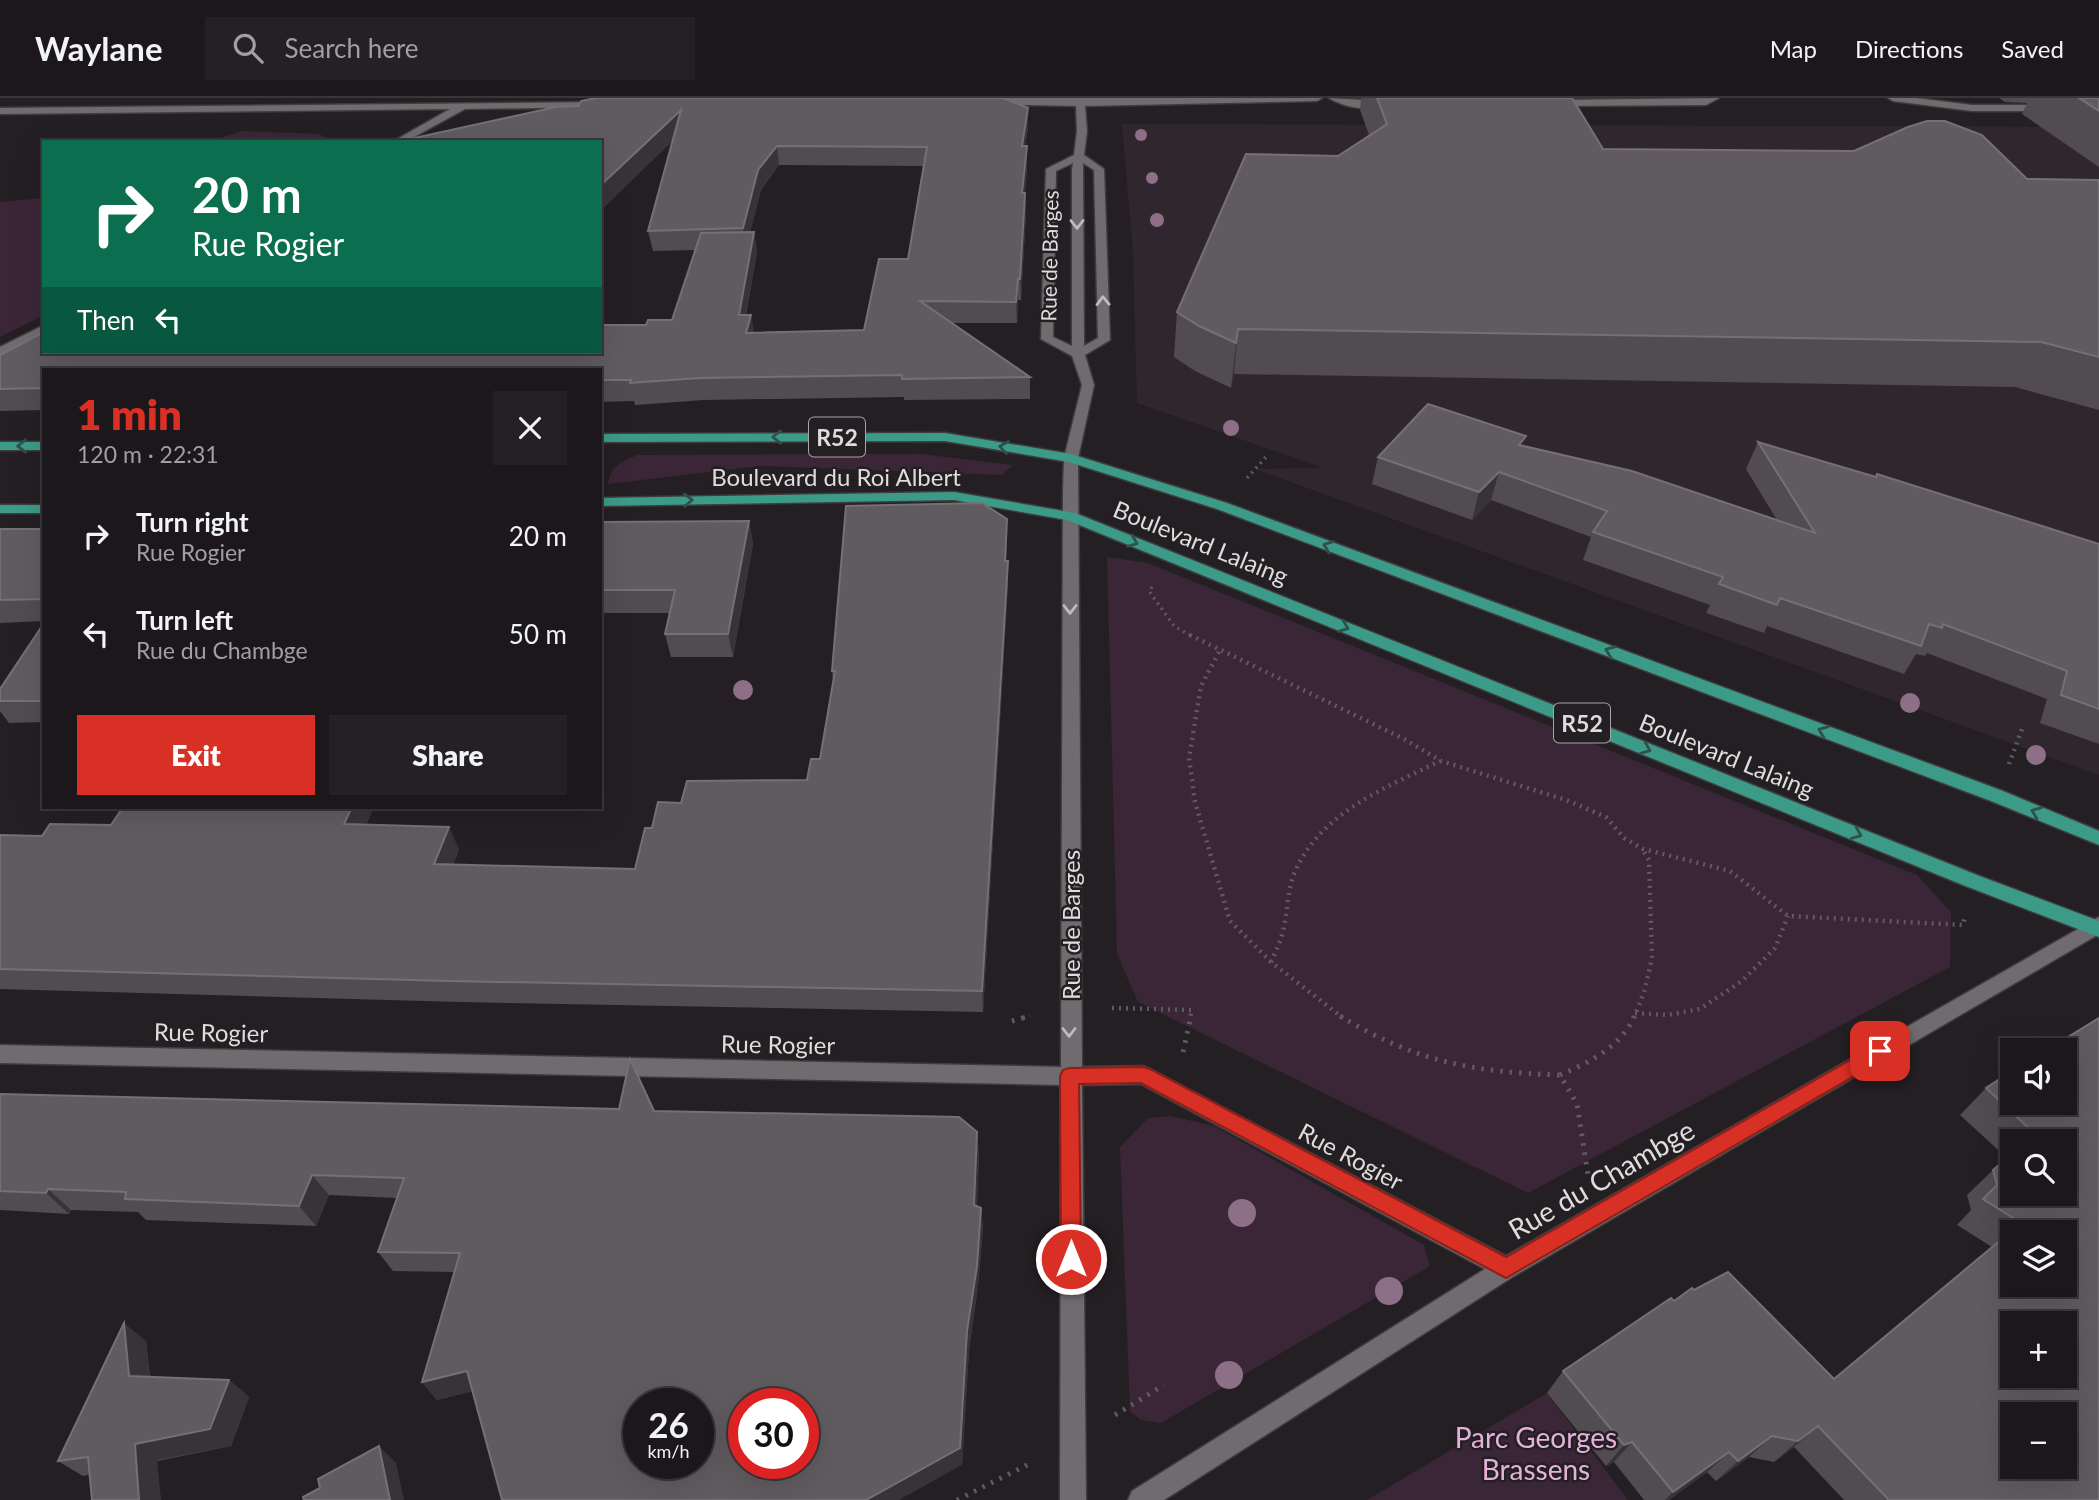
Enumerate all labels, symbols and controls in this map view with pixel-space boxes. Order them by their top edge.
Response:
search box [205,17,695,80]
text: Waylane [35,28,163,68]
icon: search [229,29,267,67]
text: Search here [285,32,419,64]
text: Map [1770,34,1817,63]
text: Directions [1855,34,1963,63]
text: Saved [2001,34,2064,63]
text: 20 m [192,165,302,223]
icon: right [77,168,168,259]
street label: Rue de Barges [1035,190,1063,322]
one-way arrow [1070,219,1085,230]
text: Rue Rogier [192,224,344,263]
one-way arrow [1095,295,1110,306]
icon: left [149,301,187,339]
text: Then [77,304,135,336]
text: 1 min [77,389,182,439]
button: close [493,391,567,465]
road number: R52 [809,418,865,456]
one-way arrow [771,429,782,445]
one-way arrow [16,438,27,454]
text: 120 m · 22:31 [77,440,219,468]
one-way arrow [998,440,1010,455]
street label: Boulevard du Roi Albert [711,462,961,491]
one-way arrow [683,492,694,507]
street label: Boulevard Lalaing [1109,494,1293,590]
text: Turn right [136,506,249,538]
icon: right [77,517,115,555]
text: 20 m [509,520,567,552]
one-way arrow [1127,533,1139,547]
text: Rue Rogier [136,538,245,566]
one-way arrow [1323,540,1335,554]
text: Turn left [136,604,233,636]
one-way arrow [1062,604,1078,614]
icon: left [77,615,115,653]
text: 50 m [509,618,567,650]
one-way arrow [1338,618,1350,632]
text: Rue du Chambge [136,636,308,664]
one-way arrow [1605,646,1617,660]
road number: R52 [1554,704,1610,743]
street label: Boulevard Lalaing [1635,707,1819,803]
button: Exit [77,715,315,795]
button: Share [329,715,567,795]
one-way arrow [1818,725,1830,739]
one-way arrow [1640,740,1652,754]
one-way arrow [2031,806,2043,820]
one-way arrow [1851,825,1863,839]
street label: Rue de Barges [1056,850,1085,1000]
street label: Rue Rogier [154,1017,269,1047]
pin [1850,1021,1910,1081]
one-way arrow [1061,1027,1077,1038]
street label: Rue Rogier [721,1029,836,1059]
icon: arrive [1861,1032,1899,1070]
map controls [2000,1038,2077,1479]
button: sound [2000,1038,2077,1115]
street label: Rue du Chambge [1502,1112,1700,1246]
street label: Rue Rogier [1294,1116,1408,1196]
button: search [2000,1129,2077,1206]
button: layers [2000,1220,2077,1297]
position arrow [1034,1222,1108,1296]
button: + [2000,1311,2077,1388]
speed limit sign: 30 [728,1388,819,1479]
button: − [2000,1402,2077,1479]
text: 26 [648,1403,689,1445]
park label: Parc Georges Brassens [1455,1420,1617,1486]
text: km/h [647,1440,690,1462]

